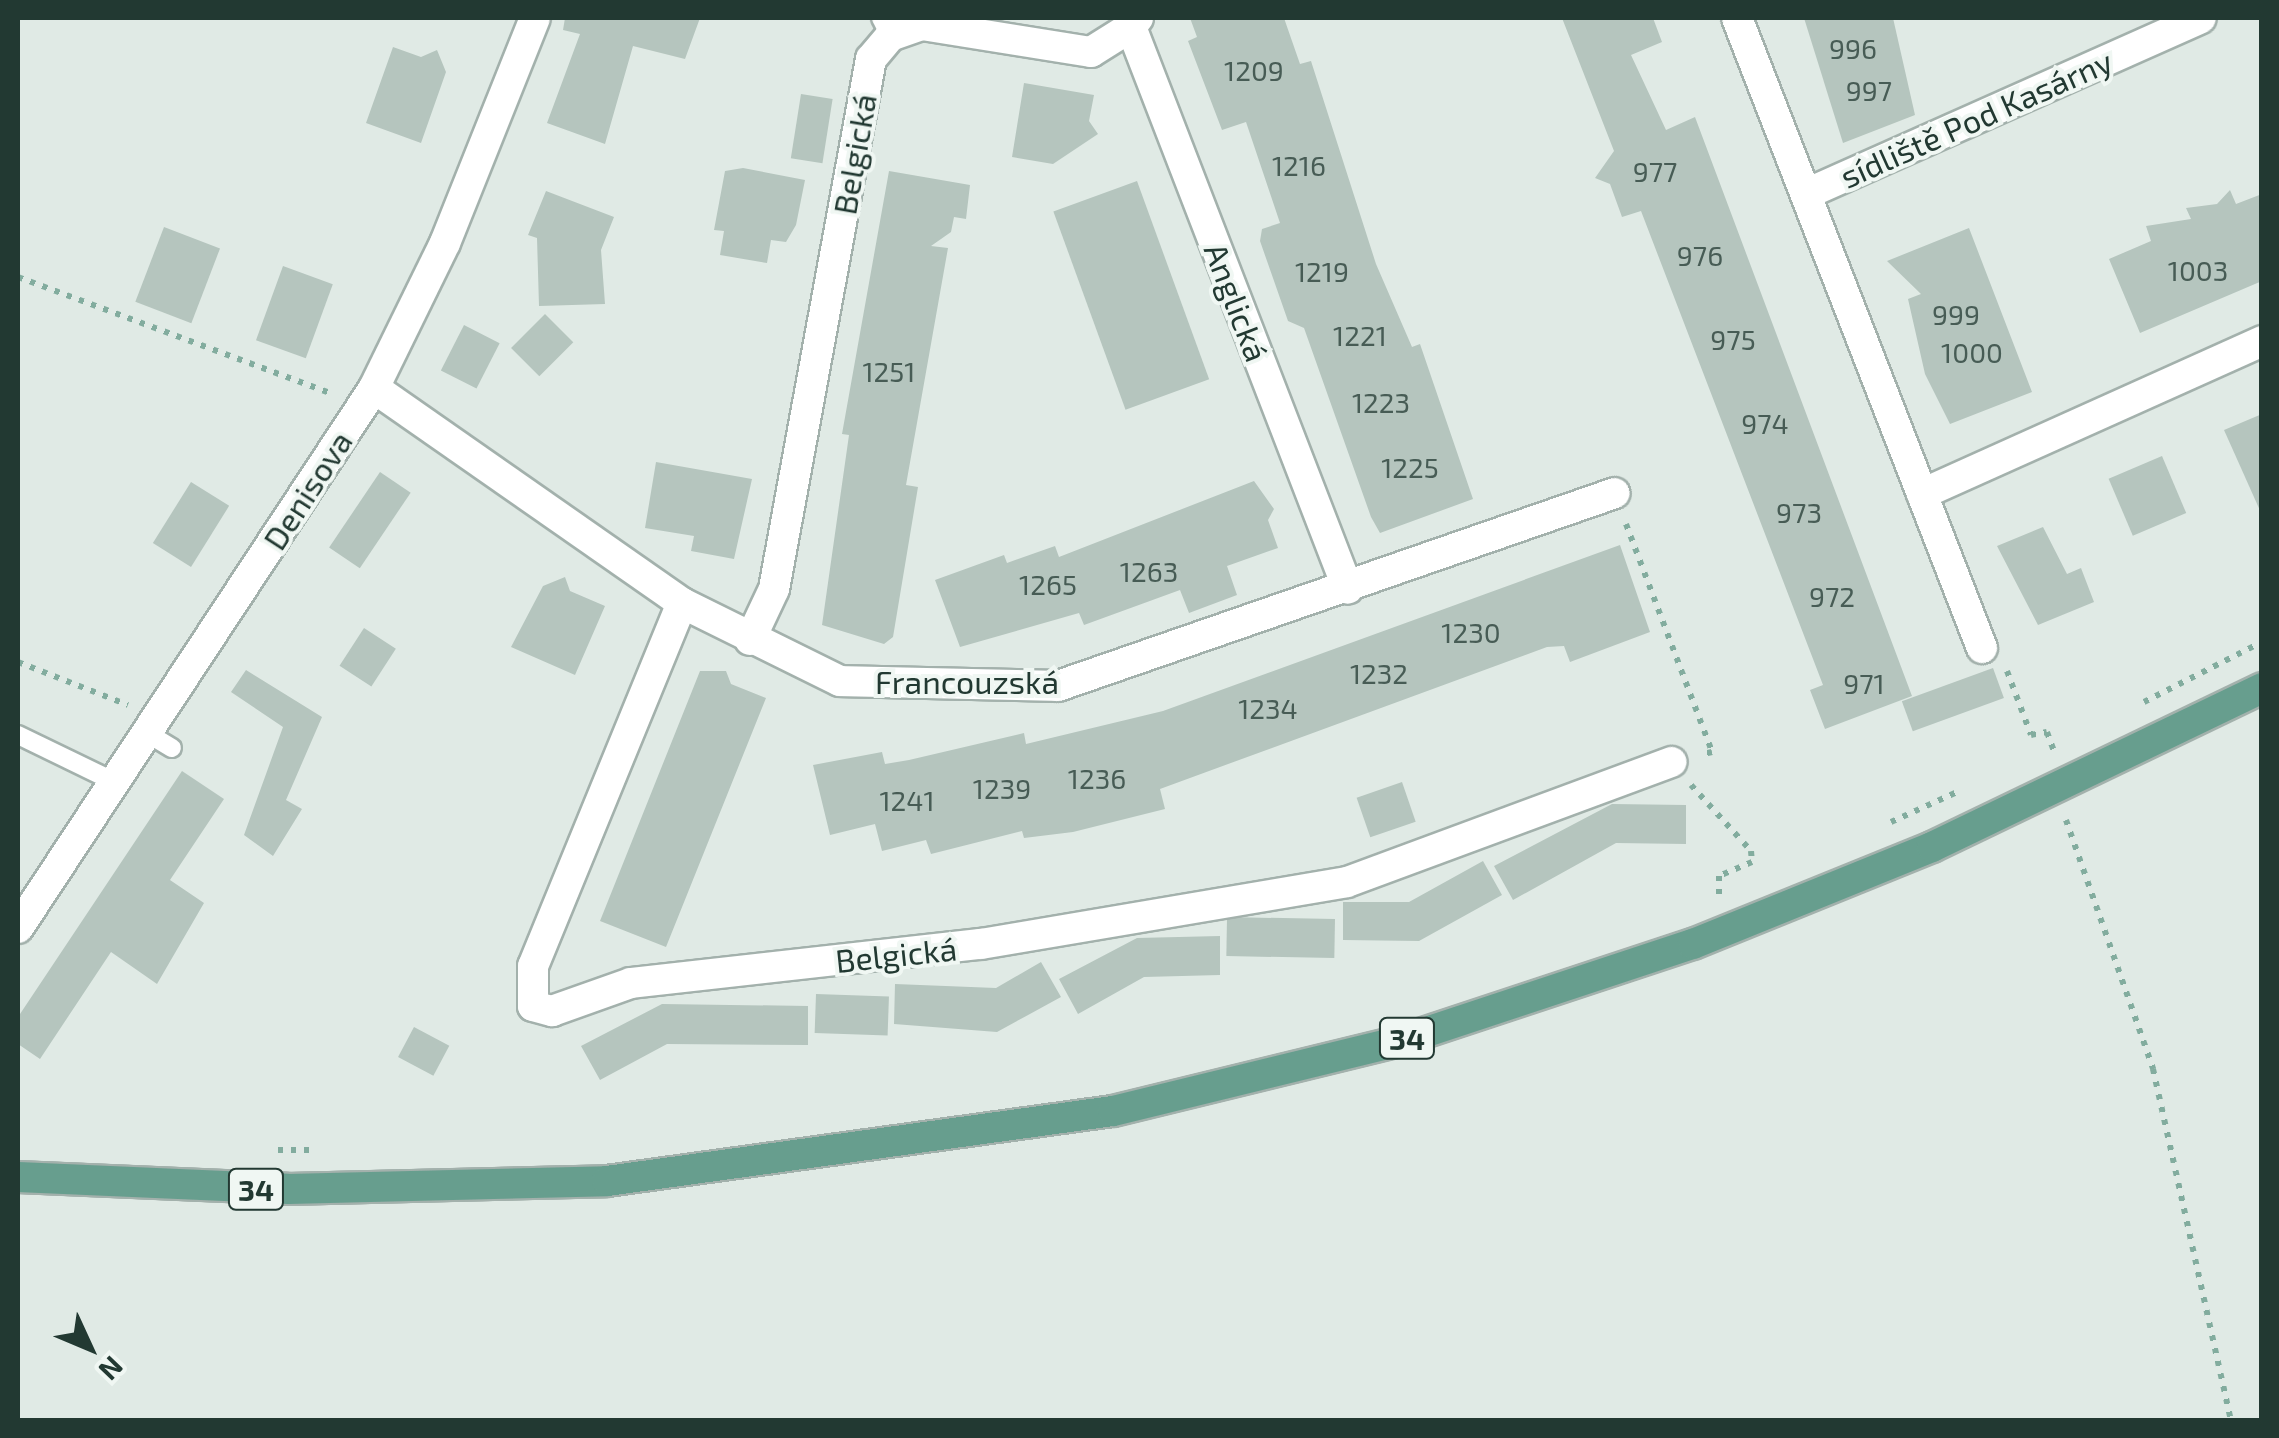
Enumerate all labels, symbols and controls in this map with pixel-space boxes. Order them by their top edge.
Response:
house number: 996 [1829,31,1877,65]
street label: sídliště Pod Kasárny [1834,41,2118,195]
house number: 1209 [1224,53,1284,87]
house number: 997 [1846,73,1892,107]
street label: Belgická [825,91,883,217]
house number: 1216 [1272,148,1326,182]
house number: 977 [1633,154,1677,188]
street label: Anglická [1197,238,1277,366]
house number: 976 [1677,238,1723,272]
house number: 1003 [2168,253,2228,287]
house number: 1219 [1295,254,1349,288]
house number: 999 [1932,297,1980,331]
house number: 1221 [1333,318,1387,352]
house number: 975 [1710,322,1756,356]
house number: 1000 [1941,335,2003,369]
house number: 1251 [862,354,916,388]
house number: 1223 [1352,385,1410,419]
house number: 974 [1741,406,1789,440]
street label: Denisova [255,424,359,556]
house number: 1225 [1381,450,1439,484]
house number: 973 [1776,495,1822,529]
house number: 1263 [1120,554,1178,588]
house number: 1265 [1019,567,1077,601]
house number: 972 [1809,579,1855,613]
house number: 1230 [1441,615,1501,649]
house number: 1232 [1350,656,1408,690]
street label: Francouzská [875,662,1059,700]
house number: 971 [1843,666,1885,700]
house number: 1234 [1238,691,1298,725]
house number: 1236 [1068,761,1126,795]
house number: 1239 [973,771,1031,805]
house number: 1241 [879,783,935,817]
street label: Belgická [833,929,959,979]
road number: 34 [1377,1013,1437,1063]
road number: 34 [226,1164,286,1214]
north arrow [40,1298,140,1398]
text: N [92,1350,131,1388]

